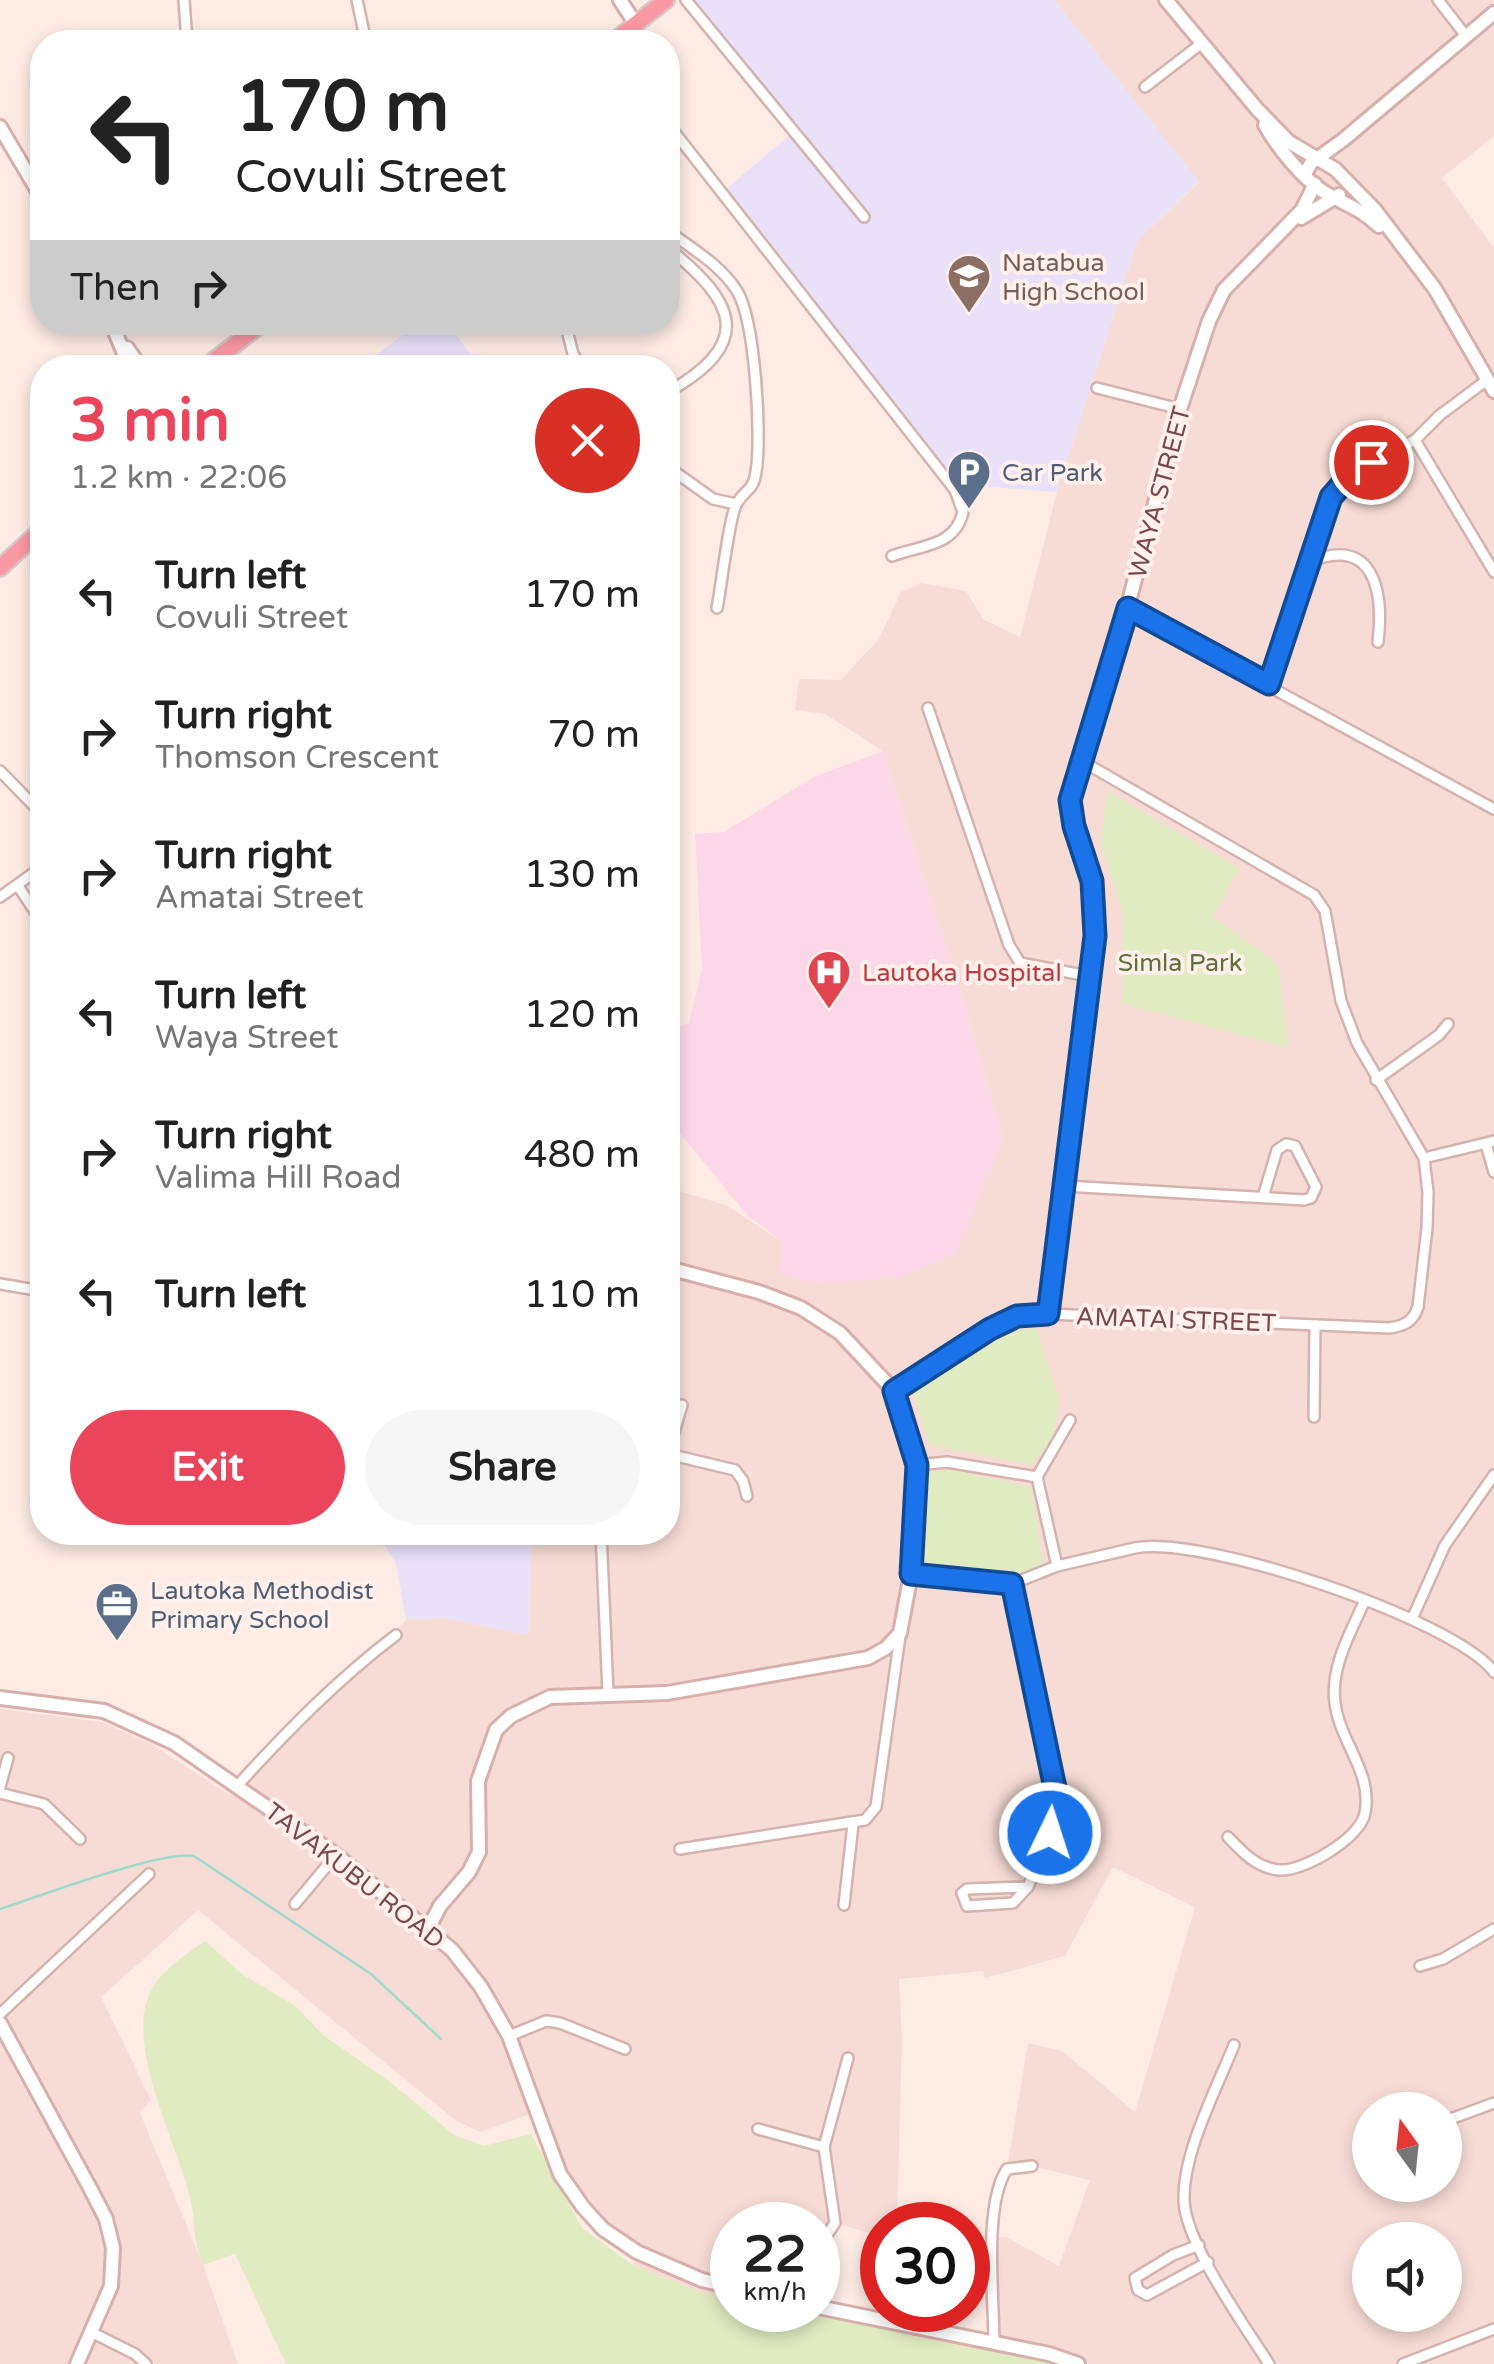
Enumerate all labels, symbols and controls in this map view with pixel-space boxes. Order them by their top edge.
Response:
text: 170 m [235,66,449,150]
icon: left [70,70,200,200]
text: Covuli Street [235,151,507,205]
place label: Natabua High School [1002,248,1145,307]
school or university icon: Natabua High School [946,253,992,314]
icon: right [181,260,236,315]
text: Then [70,265,161,311]
text: 3 min [70,385,230,457]
button: close [535,388,640,493]
street label: WAYA STREET [1123,403,1197,581]
pin [1329,420,1414,505]
icon: arrive [1344,435,1399,490]
parking icon: Car Park [946,449,992,510]
place label: Car Park [1002,458,1103,488]
text: 1.2 km · 22:06 [70,459,287,497]
text: Turn left [155,553,306,599]
icon: left [70,568,125,623]
text: 170 m [524,572,640,618]
text: Covuli Street [155,599,348,637]
text: Turn right [155,693,332,739]
icon: right [70,708,125,763]
text: 70 m [548,712,640,758]
text: Thomson Crescent [155,739,439,777]
text: Turn right [155,833,332,879]
icon: right [70,848,125,903]
text: 130 m [524,852,640,898]
text: Amatai Street [155,879,364,917]
park label: Simla Park [1118,948,1242,978]
hospital icon: Lautoka Hospital [806,949,852,1010]
place label: Lautoka Hospital [862,958,1062,988]
text: Turn left [155,973,306,1019]
icon: left [70,988,125,1043]
text: 120 m [524,992,640,1038]
text: Waya Street [155,1019,339,1057]
text: Turn right [155,1113,332,1159]
icon: right [70,1128,125,1183]
text: 480 m [524,1132,640,1178]
text: Valima Hill Road [155,1159,402,1197]
icon: left [70,1268,125,1323]
text: Turn left [155,1272,306,1318]
text: 110 m [524,1272,640,1318]
street label: AMATAI STREET [1075,1302,1277,1338]
button: Exit [70,1410,345,1525]
button: Share [365,1410,640,1525]
place label: Lautoka Methodist Primary School [150,1576,374,1635]
office icon: Lautoka Methodist Primary School [94,1581,140,1642]
position arrow [998,1781,1102,1885]
street label: TAVAKUBU ROAD [259,1796,450,1955]
north arrow [1352,2092,1462,2202]
map controls [1352,2092,1462,2332]
speed limit sign: 30 [860,2202,990,2332]
button: sound [1352,2222,1462,2332]
text: 22 [744,2225,806,2285]
text: km/h [744,2277,806,2307]

